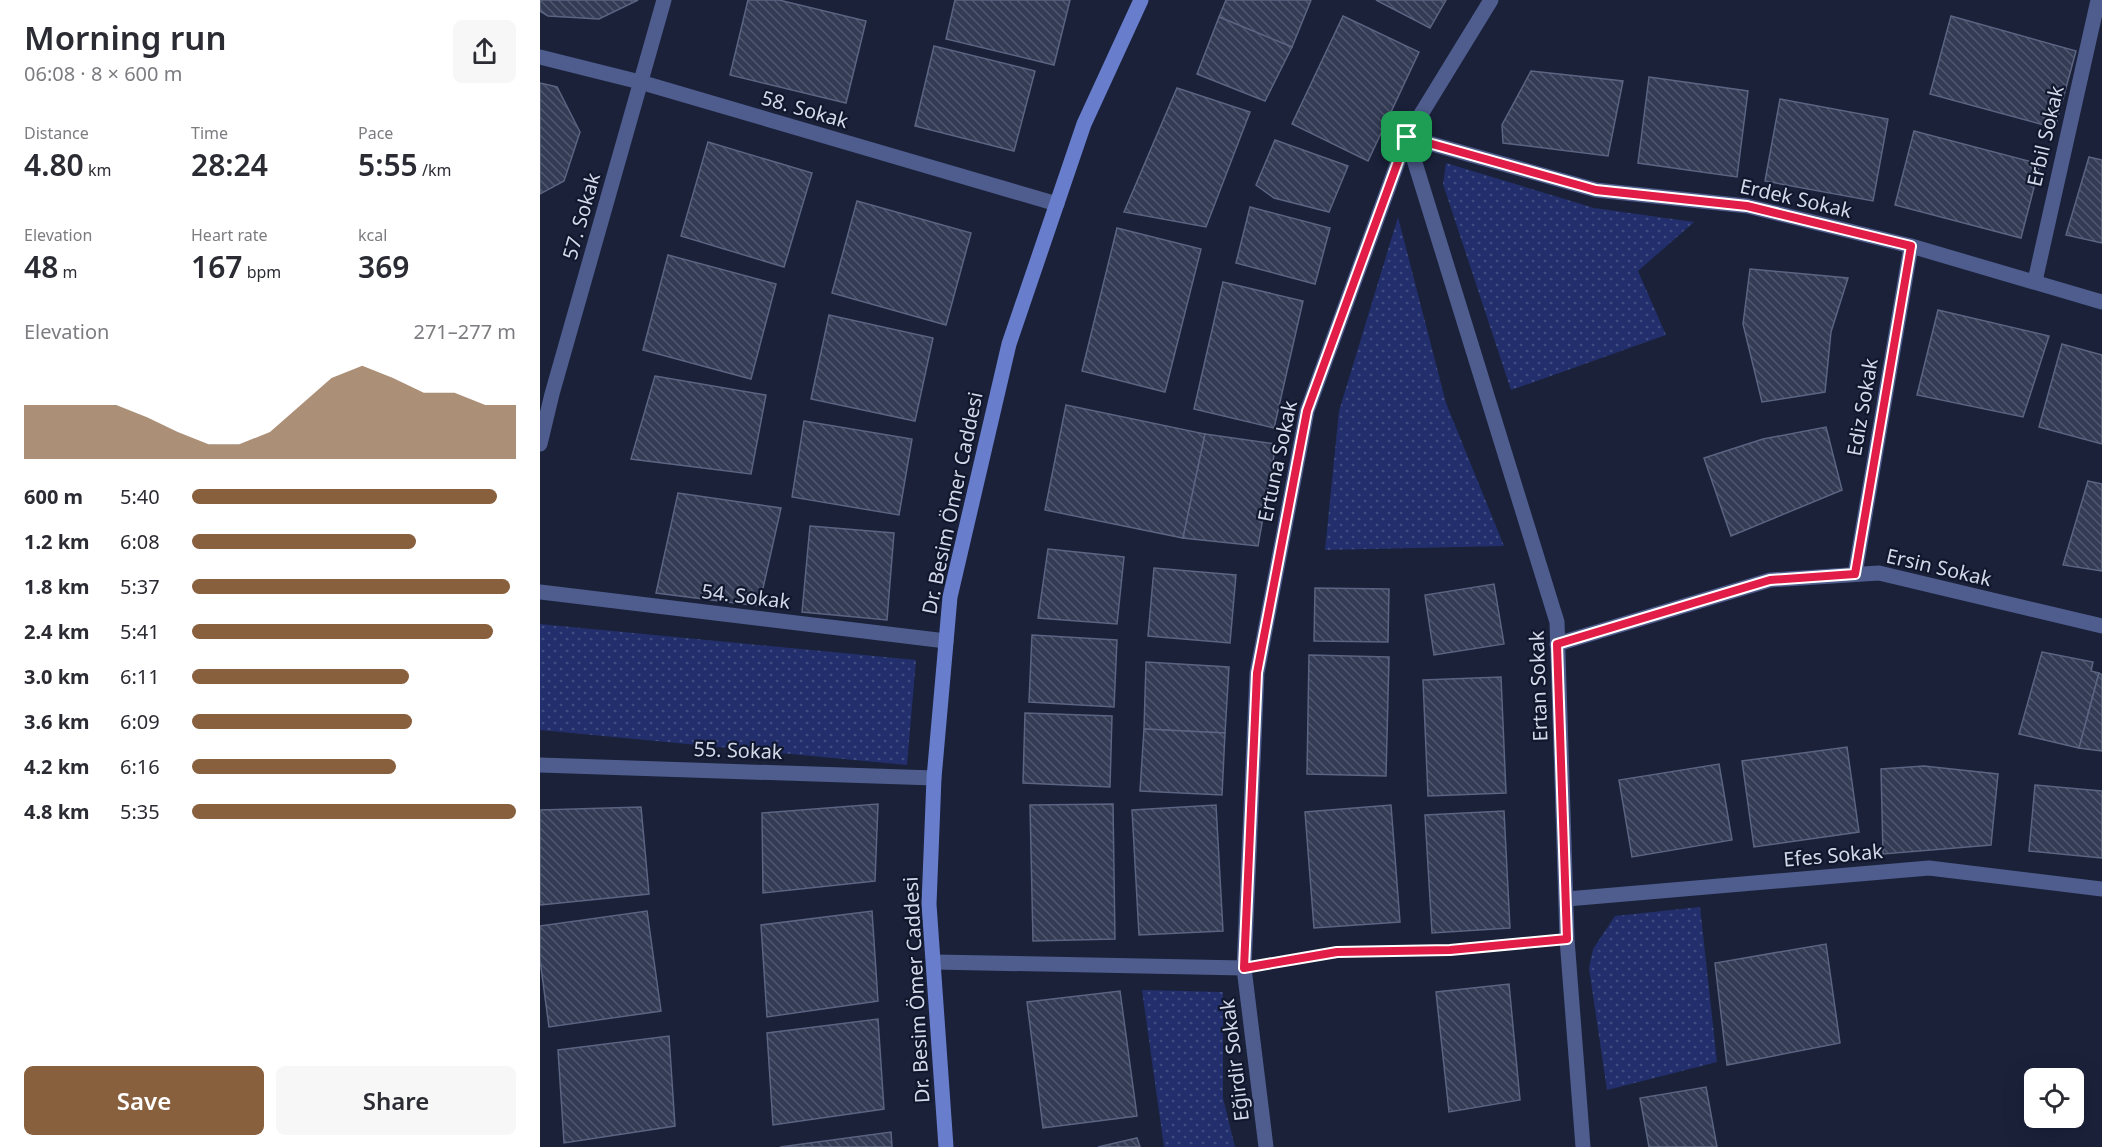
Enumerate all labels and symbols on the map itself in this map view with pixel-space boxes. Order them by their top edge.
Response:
street label: Erbil Sokak [2020,83,2070,189]
street label: 58. Sokak [758,84,852,134]
pin [1381,111,1432,162]
street label: 57. Sokak [556,169,606,263]
street label: Erdek Sokak [1737,172,1855,224]
street label: Ediz Sokak [1840,356,1884,458]
street label: Dr. Besim Ömer Caddesi [915,389,989,617]
street label: Ertuna Sokak [1251,398,1303,524]
street label: Ersin Sokak [1884,542,1995,592]
street label: 54. Sokak [700,577,792,615]
street label: Ertan Sokak [1523,630,1553,742]
street label: 55. Sokak [693,735,783,765]
street label: Efes Sokak [1782,837,1884,873]
street label: Dr. Besim Ömer Caddesi [897,876,935,1104]
street label: Eğirdir Sokak [1213,997,1255,1123]

